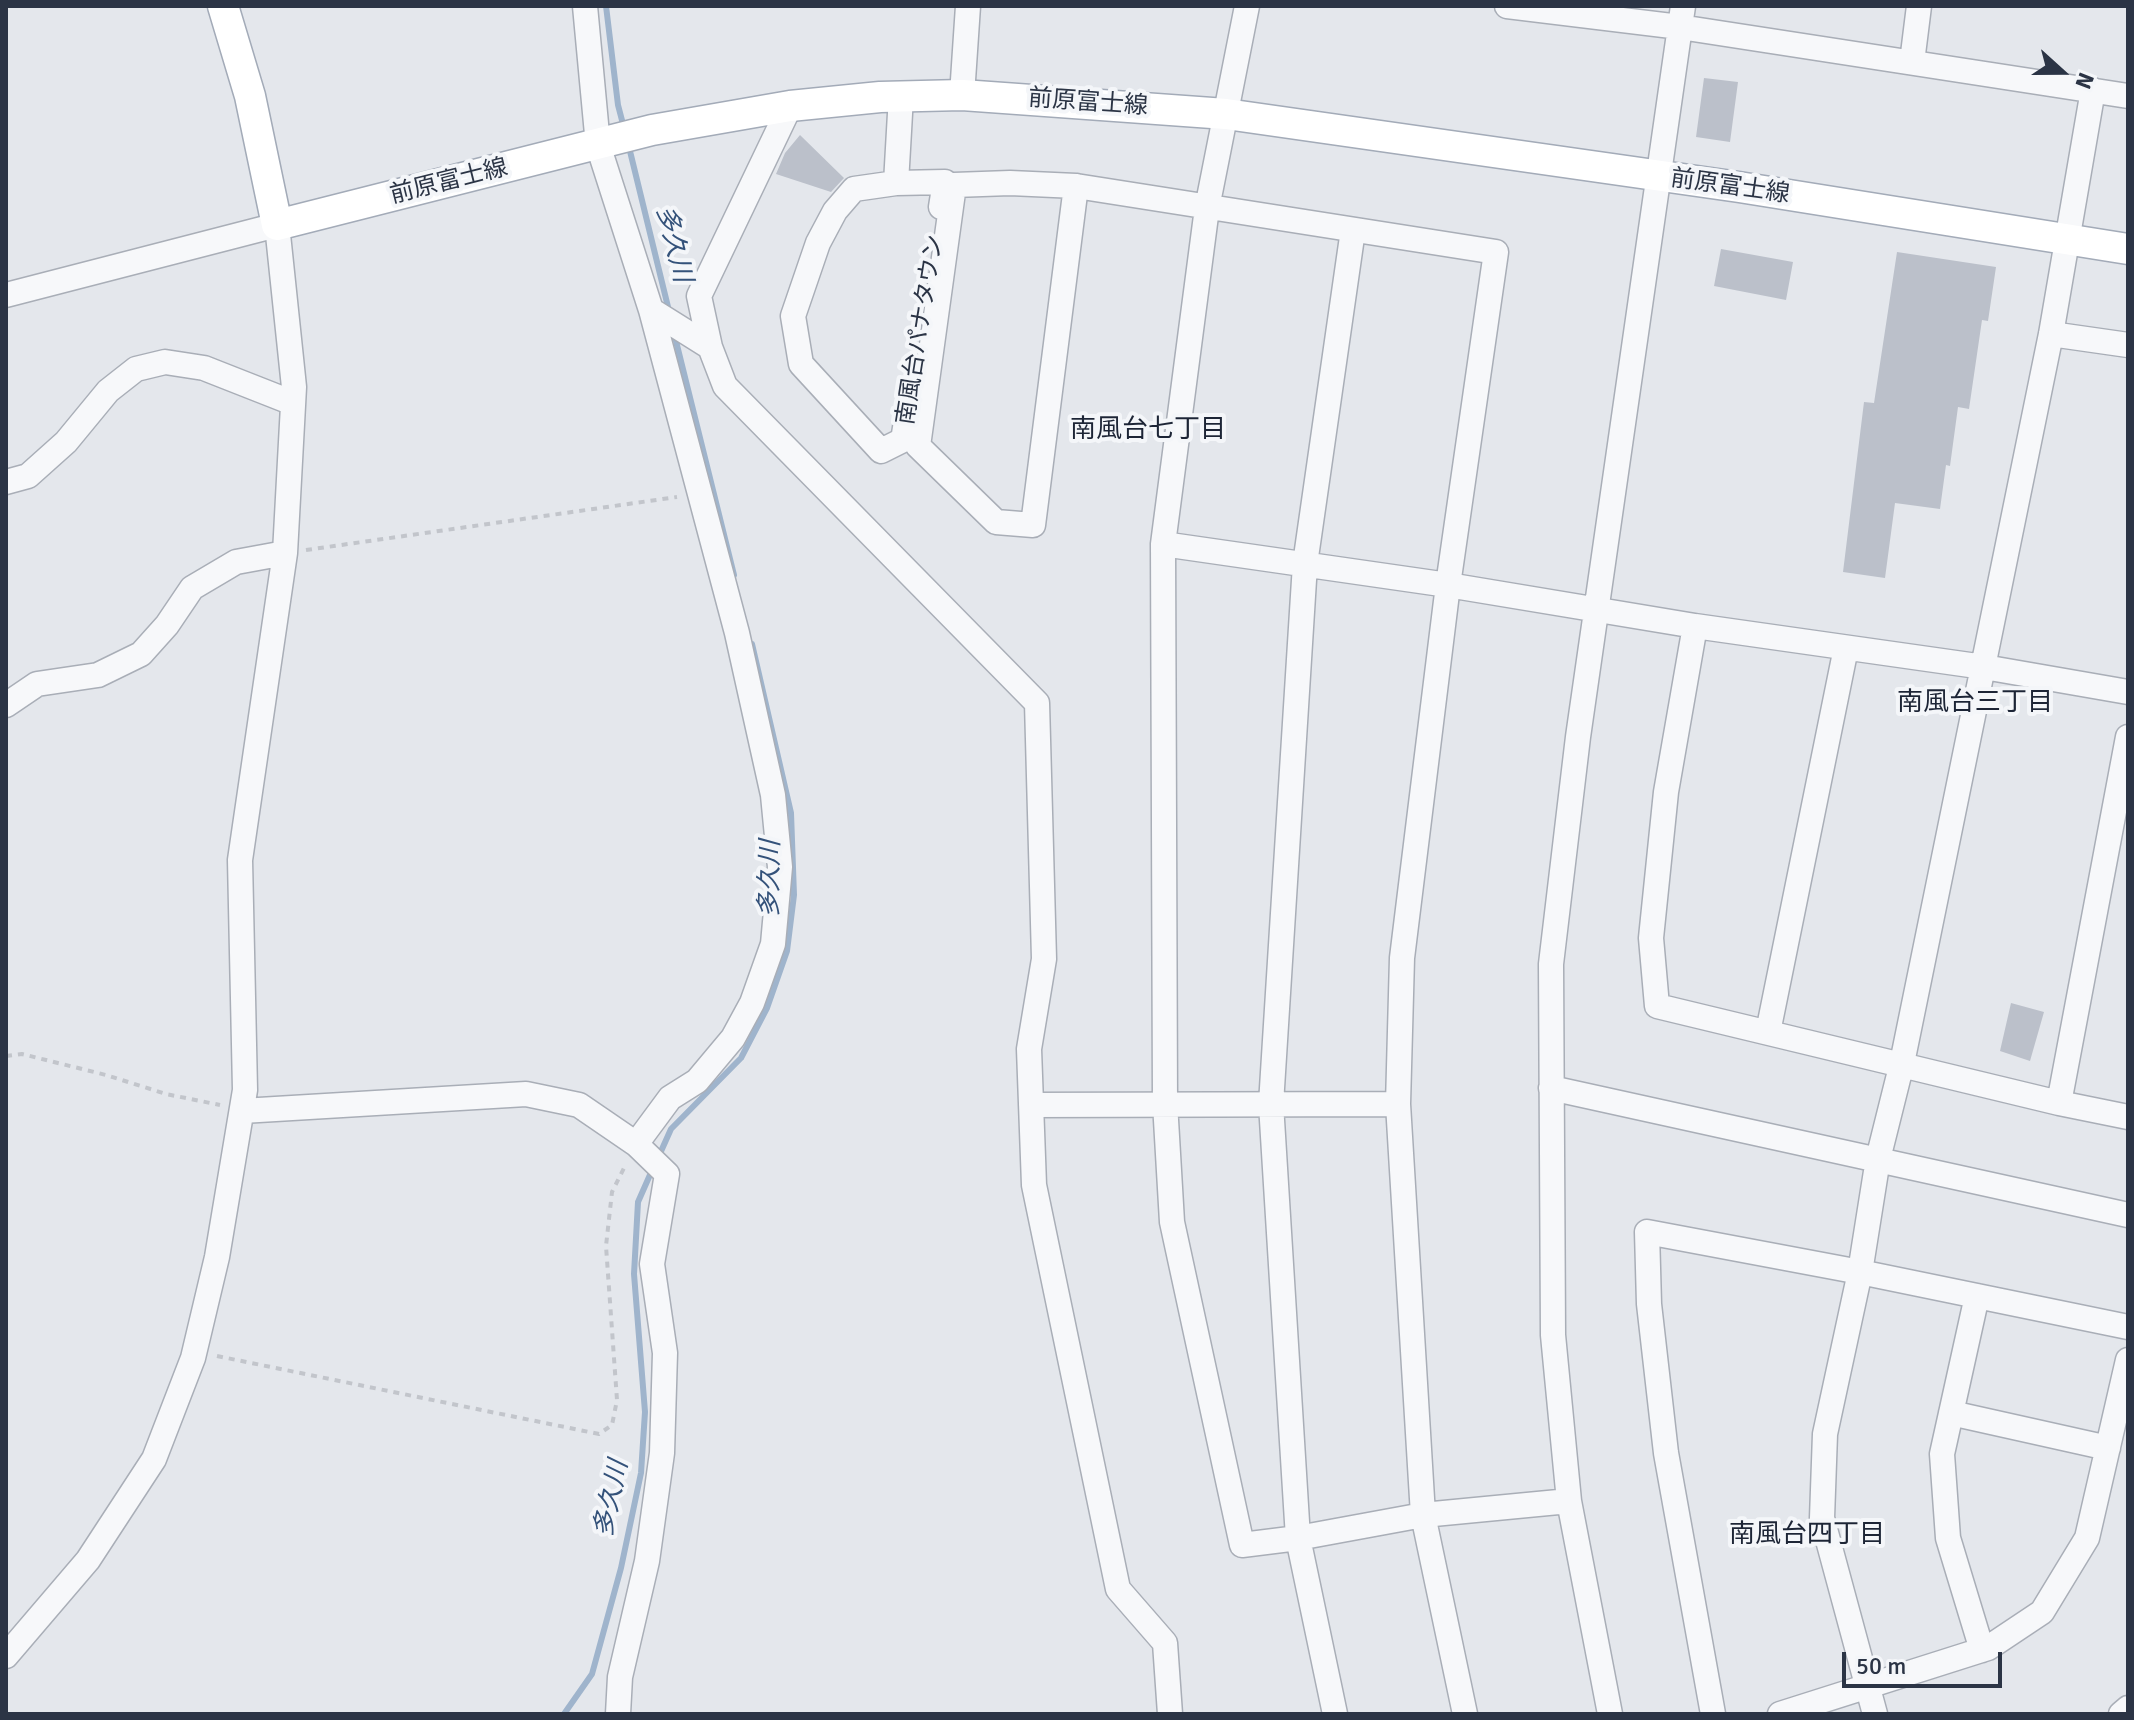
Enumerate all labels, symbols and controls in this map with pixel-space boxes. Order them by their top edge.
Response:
north arrow [2022,32,2102,112]
text: N [2070,69,2100,93]
street label: 前原富士線 [1027,84,1149,122]
street label: 前原富士線 [387,154,511,210]
street label: 前原富士線 [1669,164,1791,210]
water label: 多久川 [648,202,698,286]
street label: 南風台パナタウン [892,233,950,427]
district label: 南風台七丁目 [1070,414,1226,446]
district label: 南風台三丁目 [1897,687,2053,719]
water label: 多久川 [755,840,787,918]
water label: 多久川 [589,1458,635,1540]
district label: 南風台四丁目 [1729,1519,1885,1551]
scale bar [1846,1636,2006,1686]
text: 50 m [1856,1651,1906,1681]

